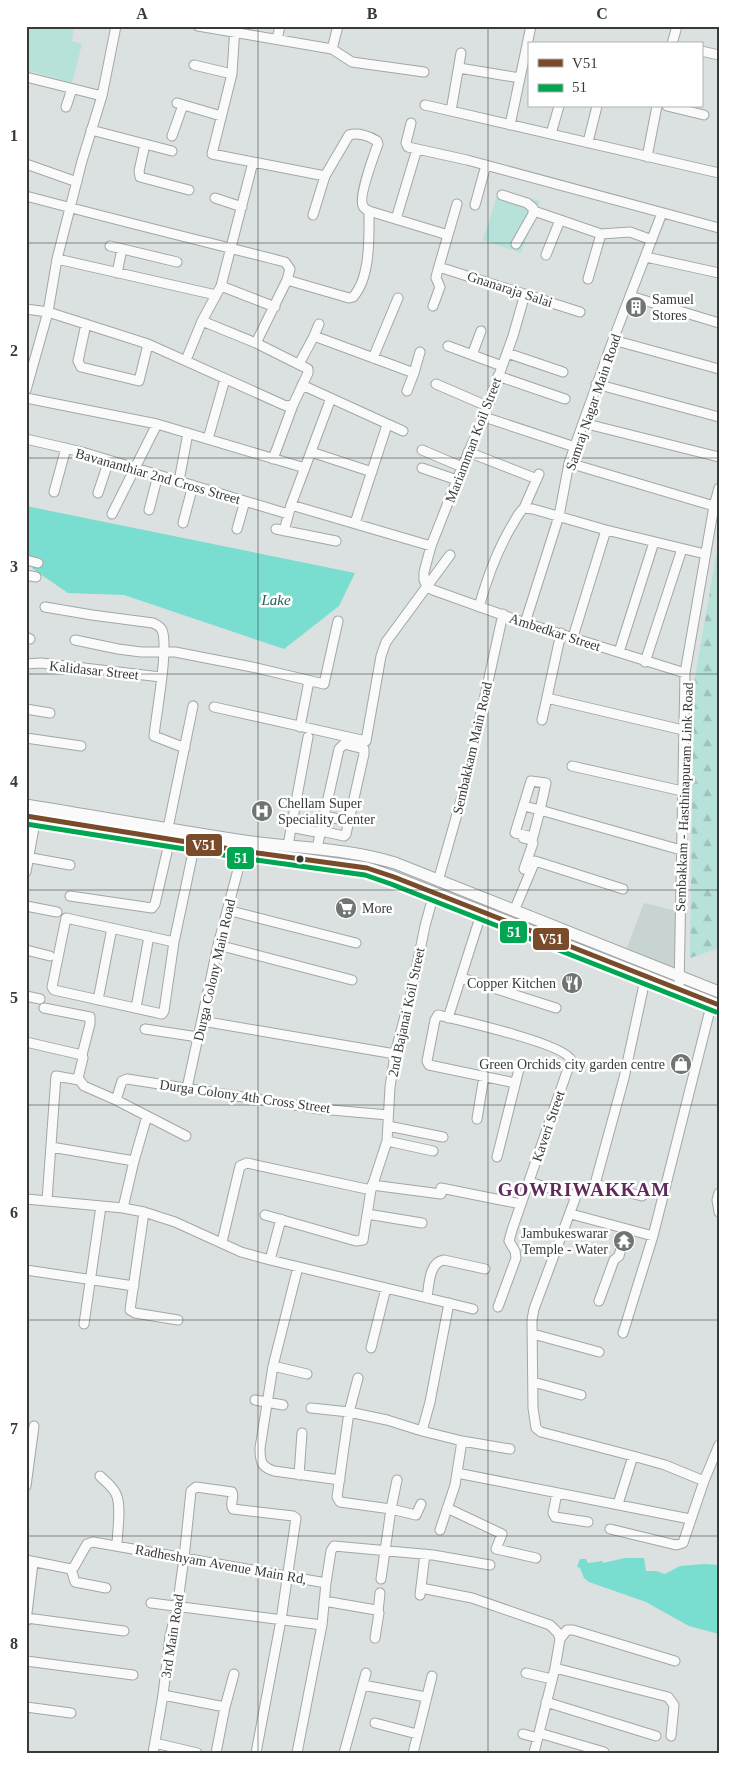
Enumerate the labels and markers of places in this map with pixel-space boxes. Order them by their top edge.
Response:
place label: Samuel Stores [652,292,694,323]
building icon: Samuel Stores [624,295,648,319]
place label: Chellam Super Speciality Center [278,796,375,827]
hospital icon: Chellam Super Speciality Center [250,799,274,823]
unlabelled marker [295,854,305,864]
supermarket icon: More [334,896,358,920]
place label: More [362,901,392,916]
restaurant icon: Copper Kitchen [560,971,584,995]
place label: Copper Kitchen [467,976,556,991]
shop icon: Green Orchids city garden centre [669,1052,693,1076]
place label: Green Orchids city garden centre [479,1057,665,1072]
place label: Jambukeswarar Temple - Water [521,1226,608,1257]
temple icon: Jambukeswarar Temple - Water [612,1229,636,1253]

